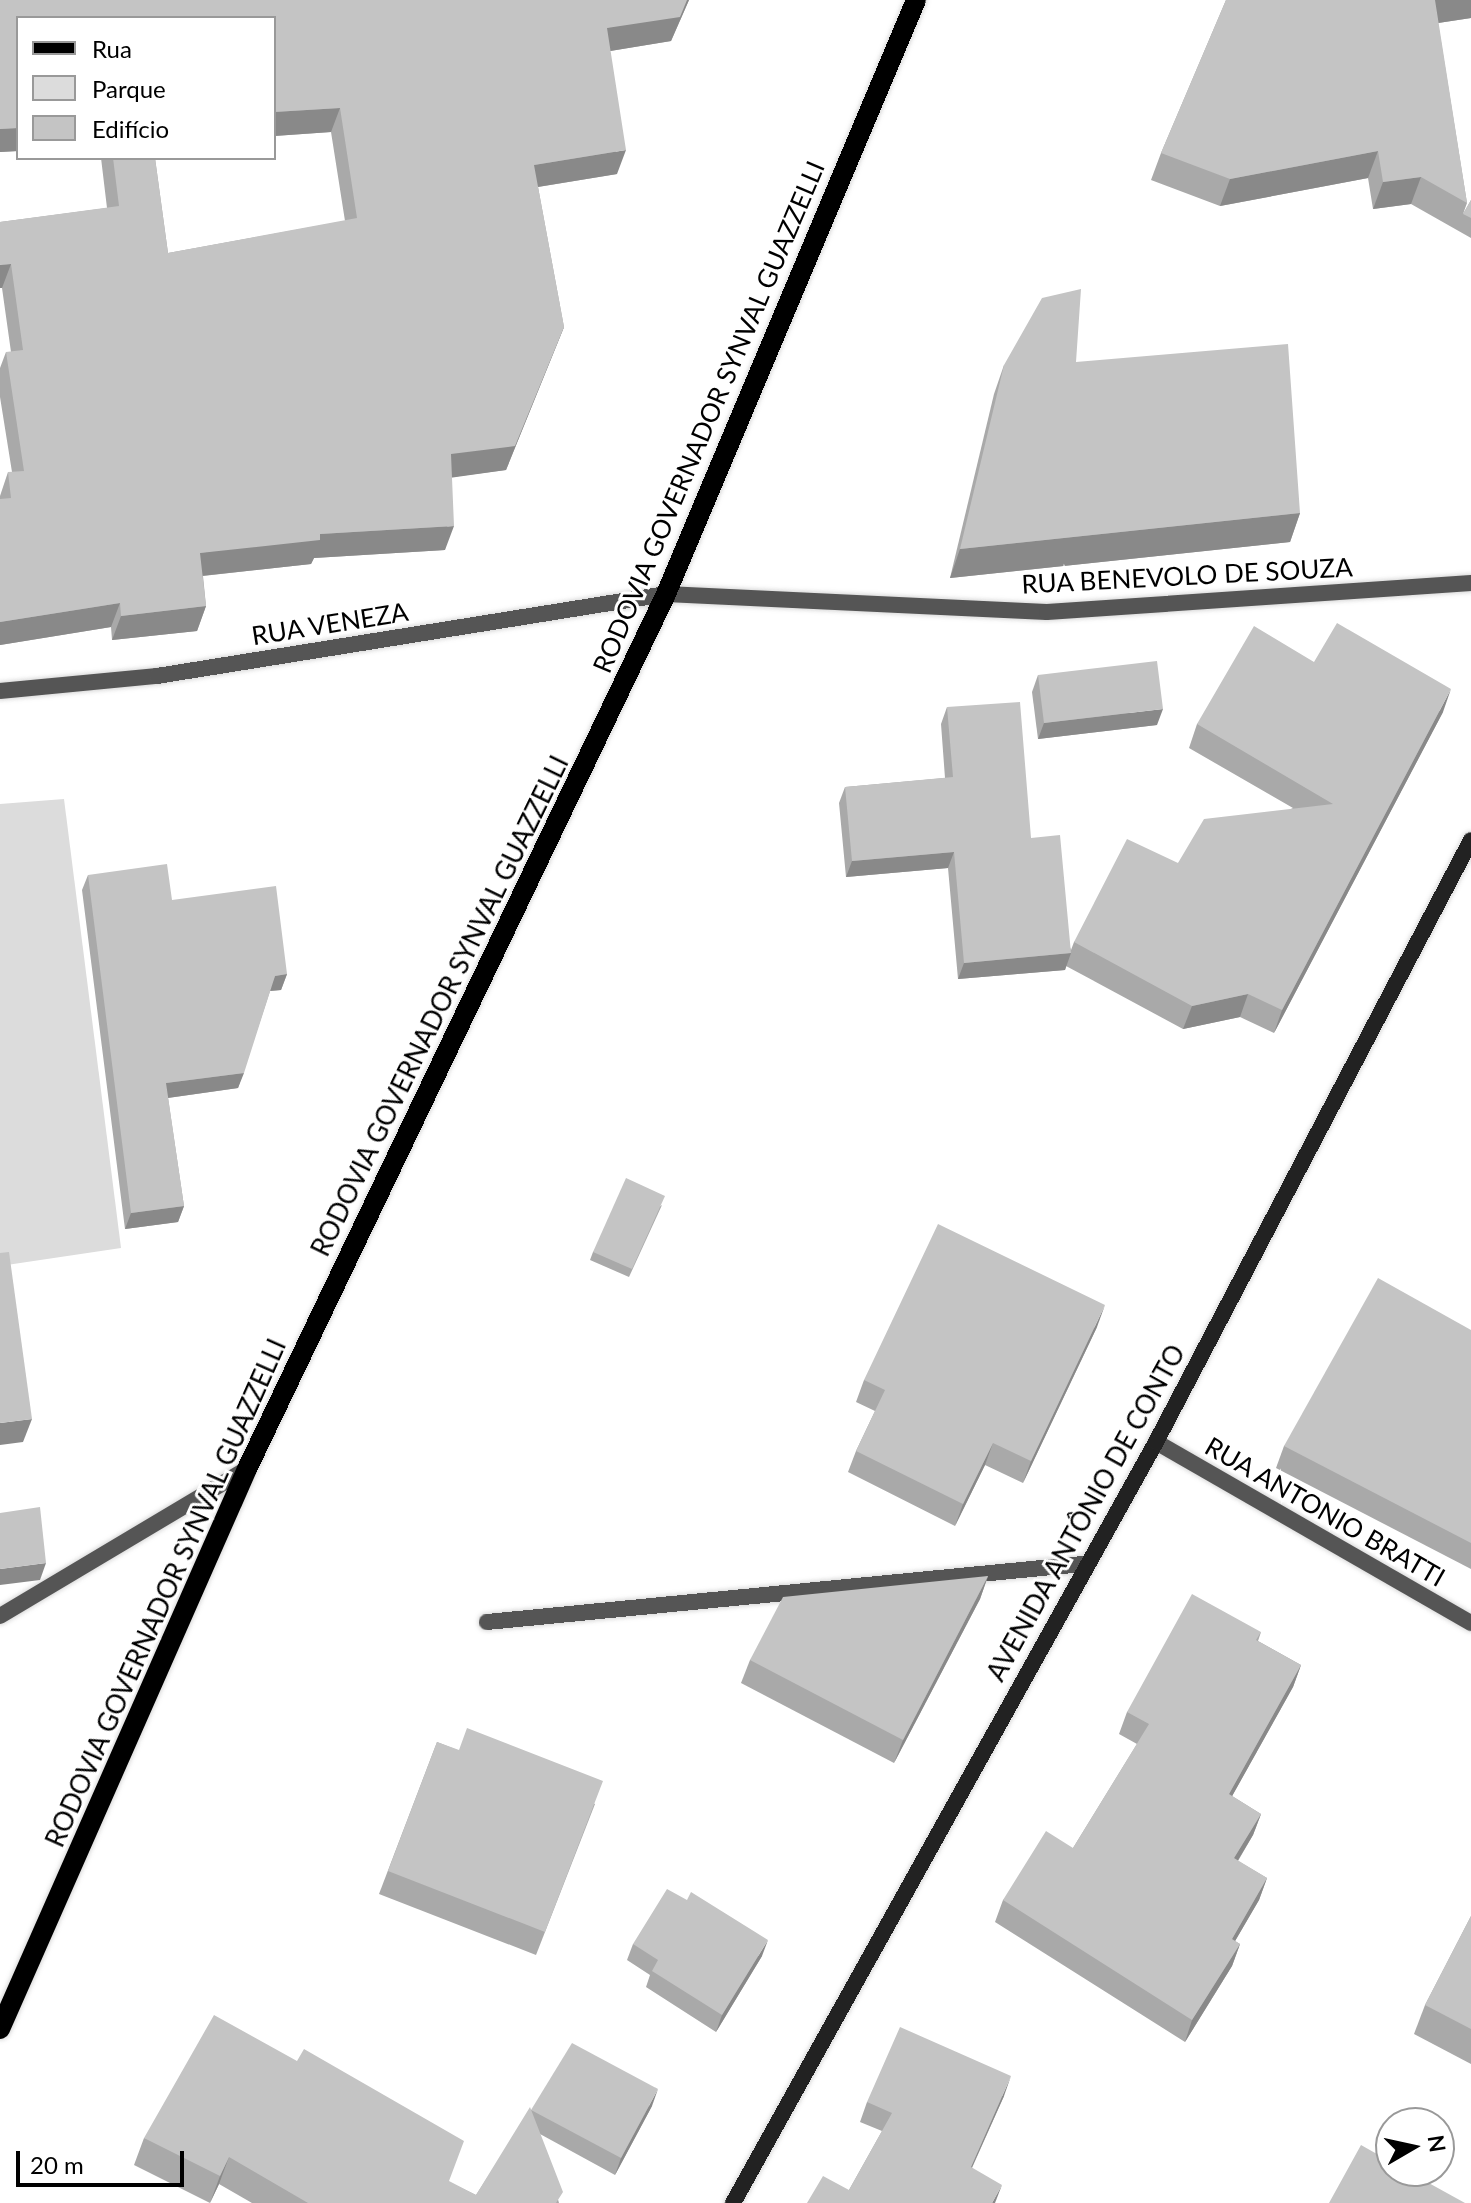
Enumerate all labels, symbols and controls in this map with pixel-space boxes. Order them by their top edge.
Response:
legend [16,16,276,160]
text: Rua [92,34,132,63]
text: Parque [92,74,166,103]
text: Edifício [92,114,169,143]
street label: RODOVIA GOVERNADOR SYNVAL GUAZZELLI [586,156,832,678]
street label: RUA BENEVOLO DE SOUZA [1020,552,1354,600]
street label: RUA VENEZA [249,596,411,652]
street label: RODOVIA GOVERNADOR SYNVAL GUAZZELLI [304,750,576,1262]
street label: RODOVIA GOVERNADOR SYNVAL GUAZZELLI [39,1333,293,1853]
street label: AVENIDA ANTÔNIO DE CONTO [980,1339,1192,1687]
street label: RUA ANTONIO BRATTI [1199,1430,1451,1594]
north arrow [1375,2107,1455,2187]
text: N [1423,2133,1452,2154]
scale bar [20,2135,188,2185]
text: 20 m [30,2150,84,2179]

